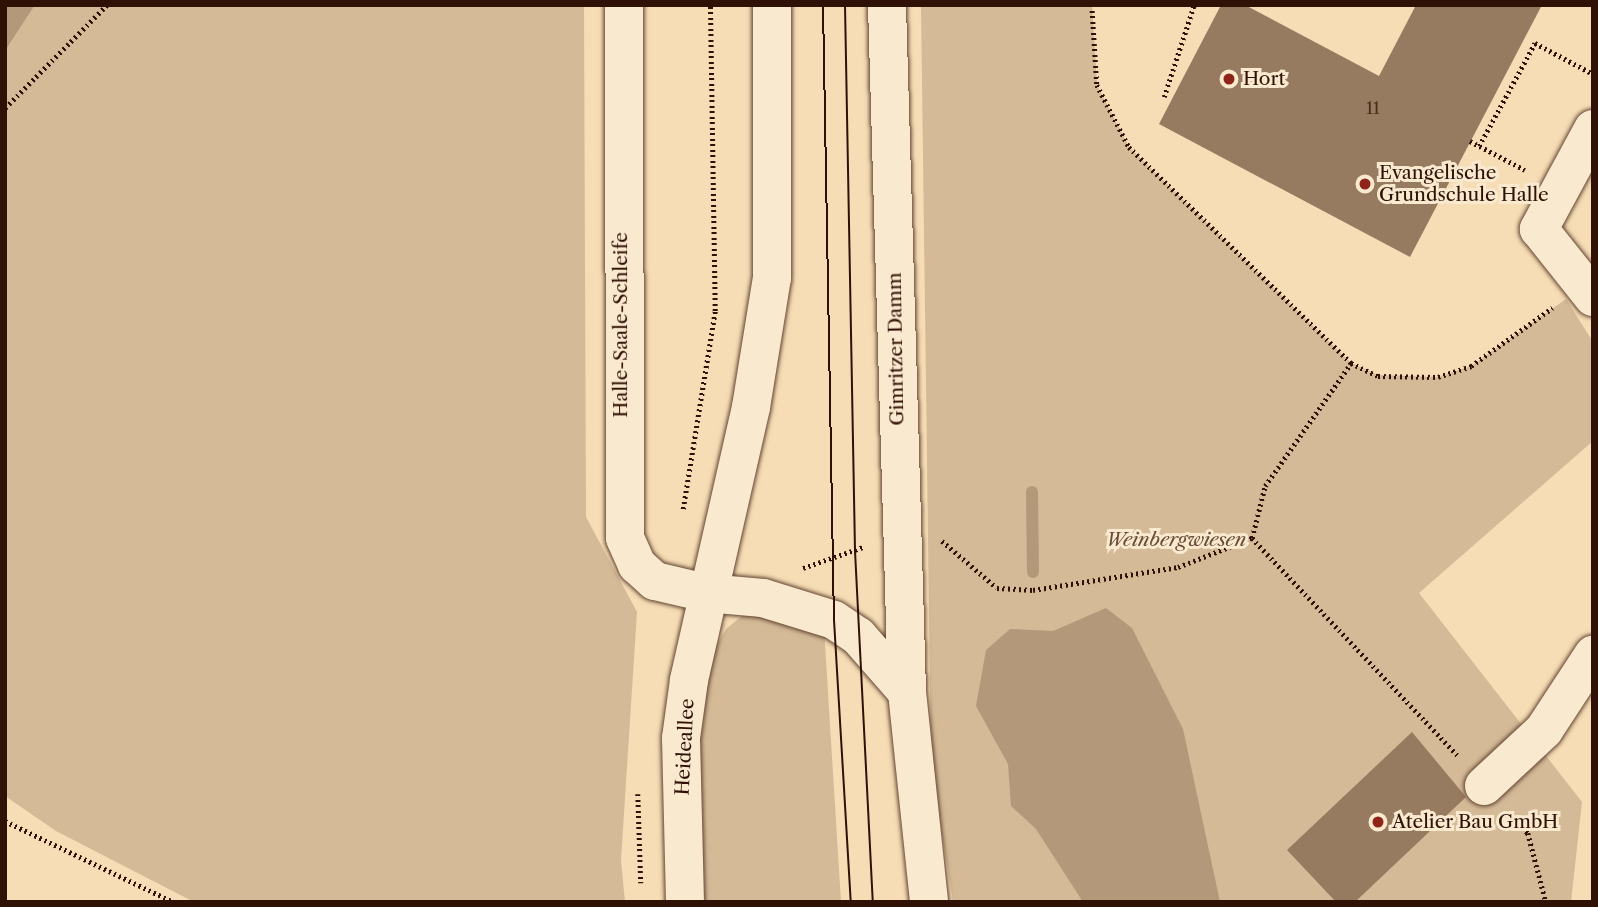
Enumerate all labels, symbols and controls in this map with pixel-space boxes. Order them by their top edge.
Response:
place label: Hort [1243,68,1285,90]
marker: Hort [1221,71,1237,87]
house number: 11 [1366,98,1380,118]
place label: Evangelische Grundschule Halle [1379,162,1549,206]
marker: Evangelische Grundschule Halle [1357,176,1373,192]
street label: Halle-Saale-Schleife [610,232,632,418]
street label: Gimritzer Damm [883,272,909,426]
park label: Weinbergwiesen [1106,529,1246,551]
street label: Heideallee [671,698,699,796]
place label: Atelier Bau GmbH [1392,811,1559,833]
marker: Atelier Bau GmbH [1370,814,1386,830]

